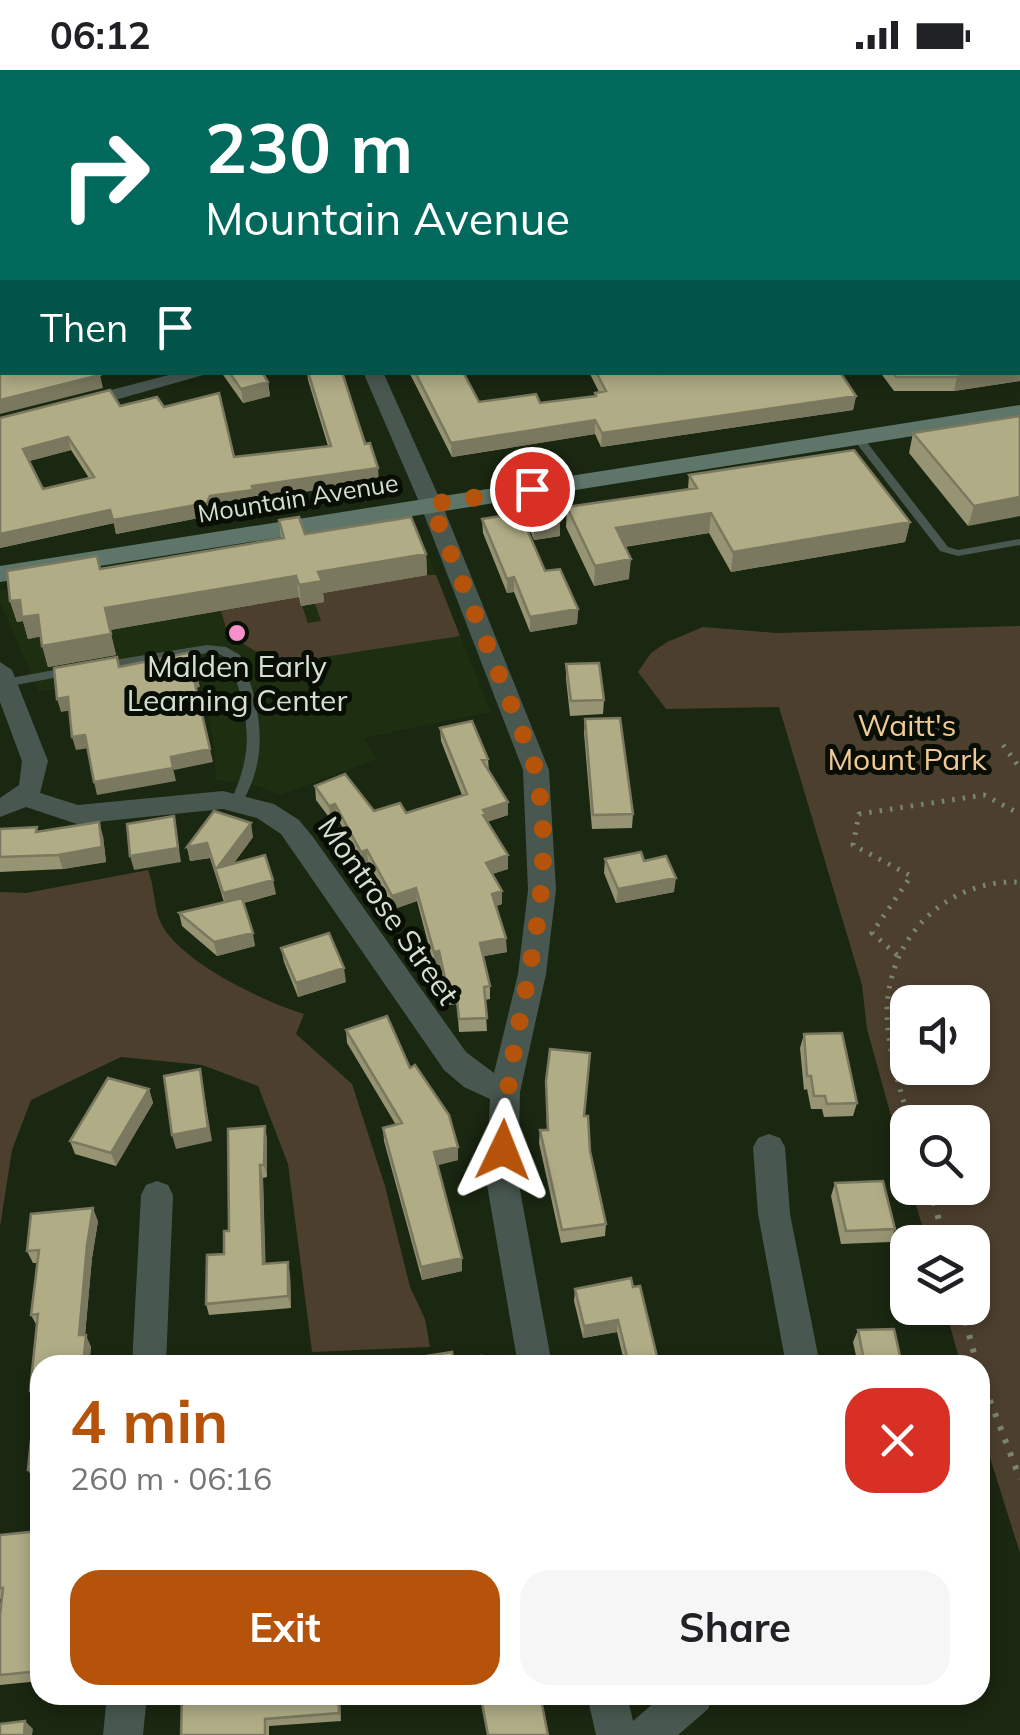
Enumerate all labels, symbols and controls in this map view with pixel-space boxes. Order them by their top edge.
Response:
text: 06:12 [50,11,151,59]
text: 230 m [205,103,413,191]
icon: right [40,110,170,240]
text: Mountain Avenue [205,190,570,246]
icon: arrive [148,300,203,355]
text: Then [40,304,128,352]
pin [490,447,575,532]
icon: arrive [505,462,560,517]
street label: Mountain Avenue [195,466,400,529]
marker: Malden Early Learning Center [226,622,248,644]
place label: Malden Early Learning Center [127,647,347,719]
park label: Waitt's Mount Park [827,706,987,778]
street label: Montrose Street [310,809,468,1012]
map controls [890,985,990,1325]
button: sound [890,985,990,1085]
position arrow [451,1098,555,1202]
button: search [890,1105,990,1205]
button: layers [890,1225,990,1325]
text: 4 min [70,1383,228,1458]
button: close [845,1388,950,1493]
text: 260 m · 06:16 [70,1458,272,1498]
button: Exit [70,1570,500,1685]
button: Share [520,1570,950,1685]

